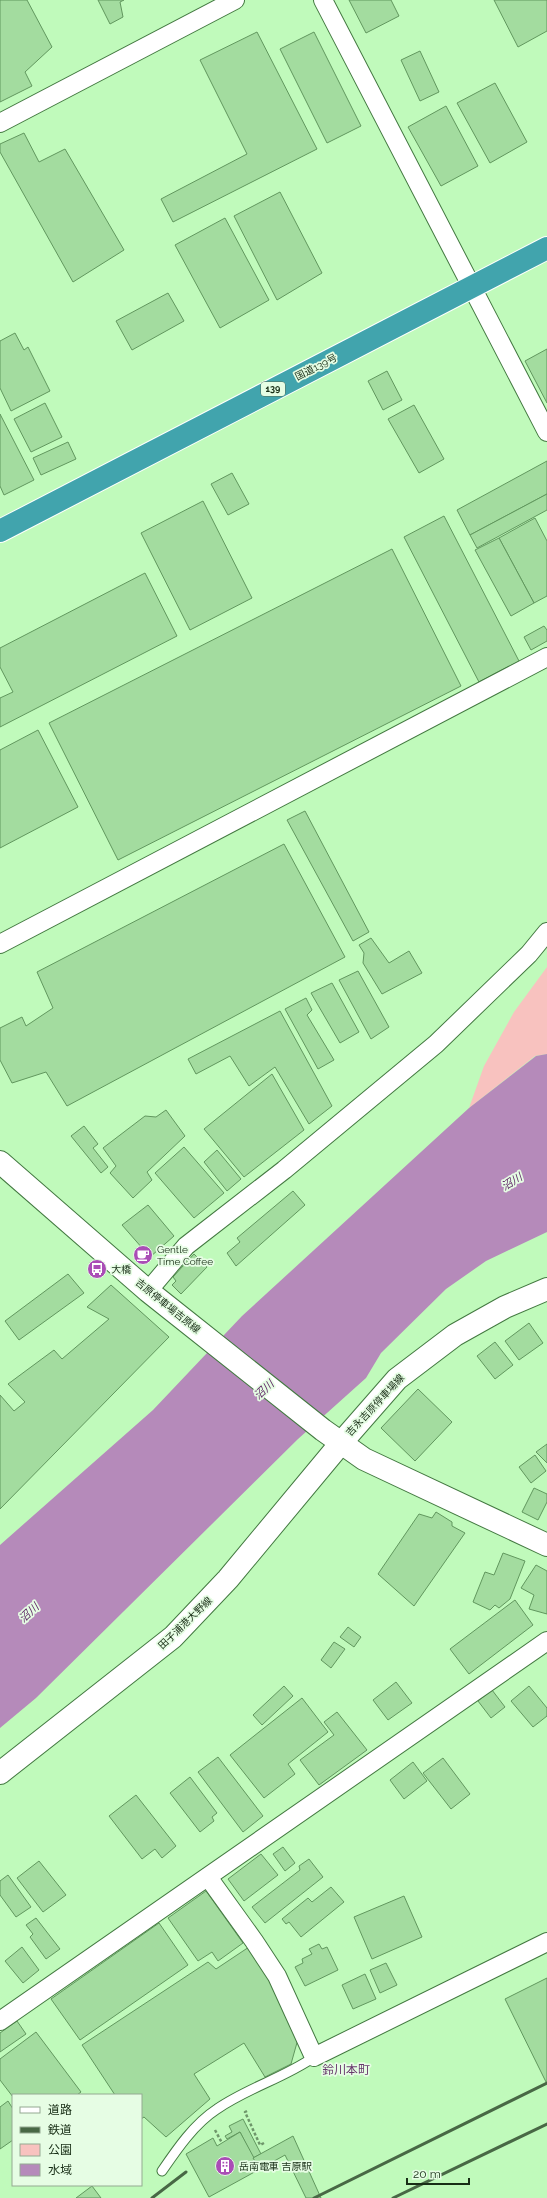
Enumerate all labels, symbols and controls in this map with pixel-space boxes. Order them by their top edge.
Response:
street label: 国道139号 [293,352,339,382]
road number: 139 [261,382,285,396]
water label: 沼川 [499,1170,526,1193]
cafe icon: Gentle Time Coffee [132,1244,154,1266]
place label: Gentle Time Coffee [157,1244,213,1267]
bus stop icon: 大橋 [86,1258,108,1280]
place label: 大橋 [111,1264,131,1275]
street label: 吉原停車場吉原線 [133,1277,203,1335]
street label: 吉永吉原停車場線 [344,1372,406,1438]
water label: 沼川 [252,1377,277,1402]
street label: 田子浦港大野線 [156,1595,214,1651]
water label: 沼川 [17,1600,42,1625]
district label: 鈴川本町 [322,2063,370,2077]
legend [12,2094,142,2186]
text: 道路 [48,2103,72,2117]
text: 鉄道 [48,2123,72,2137]
text: 公園 [48,2143,72,2157]
building icon: 岳南電車 吉原駅 [214,2155,236,2177]
scale bar [407,2160,469,2186]
place label: 岳南電車 吉原駅 [239,2161,313,2172]
text: 水域 [48,2163,72,2177]
text: 20 m [413,2167,441,2181]

